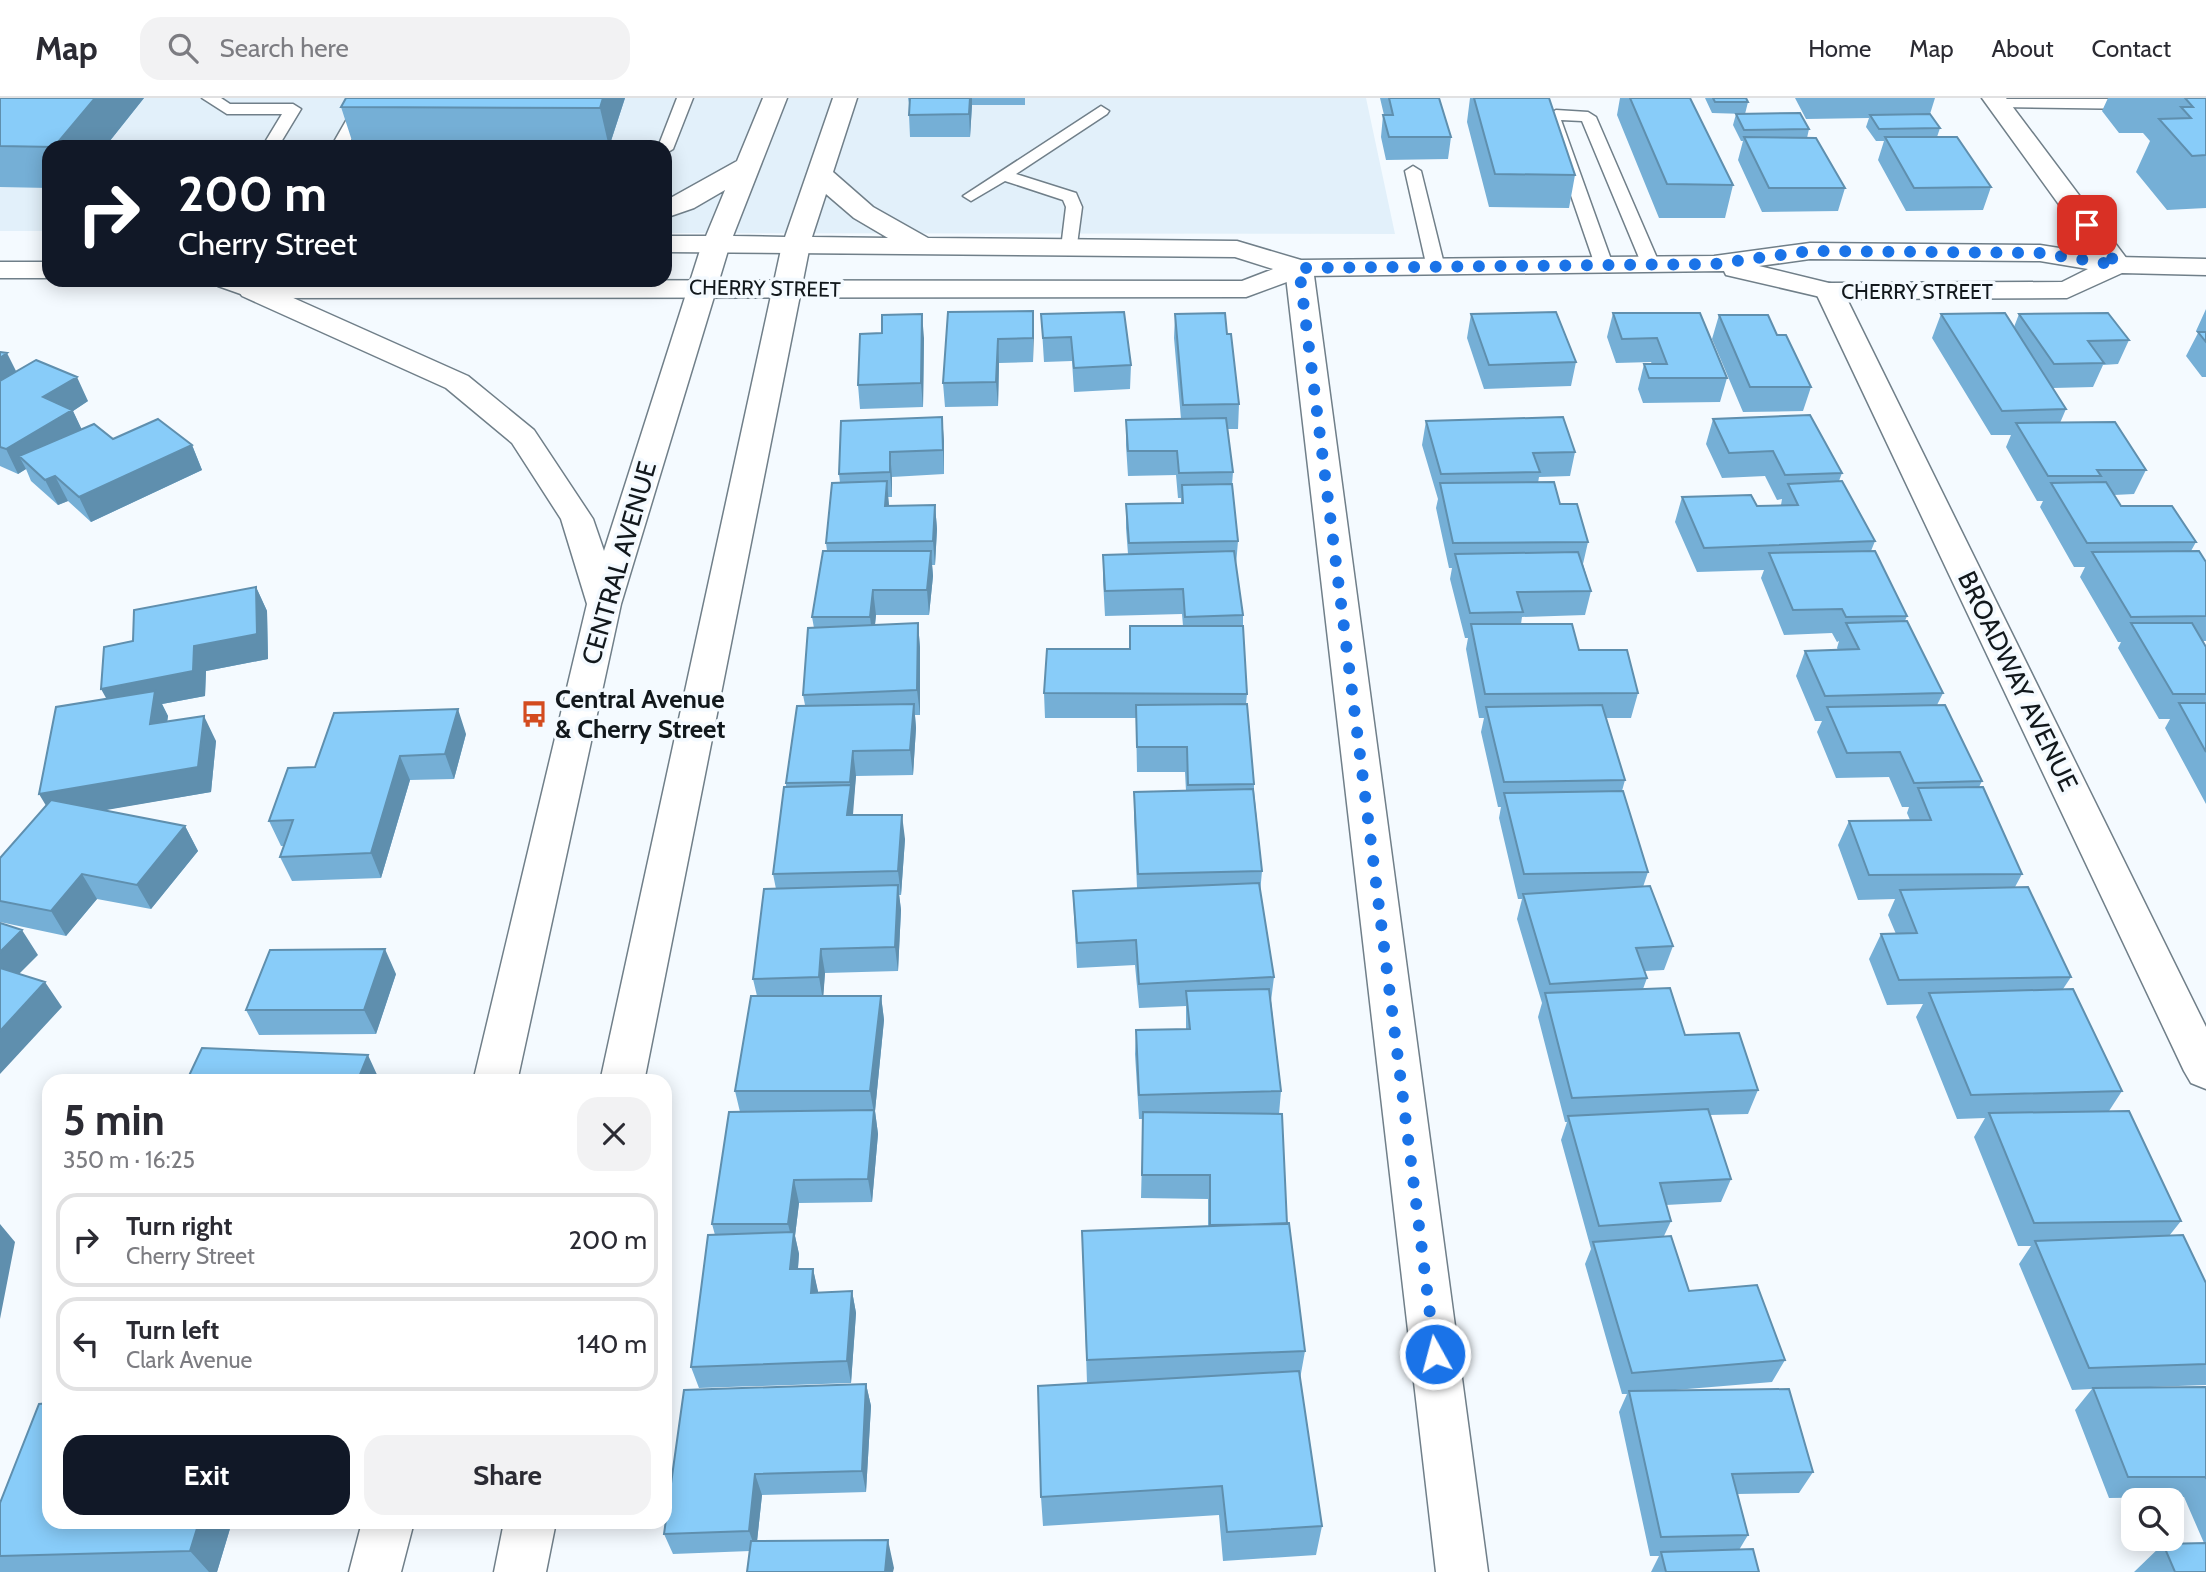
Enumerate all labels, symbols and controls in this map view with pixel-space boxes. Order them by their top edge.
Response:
search box [140,17,630,80]
text: Map [35,28,98,68]
icon: search [164,29,202,67]
text: Search here [220,32,349,64]
text: Home [1808,34,1871,63]
text: Map [1909,34,1954,63]
text: About [1992,34,2054,63]
text: Contact [2092,34,2171,63]
text: 200 m [178,164,327,223]
icon: right [63,168,154,259]
pin [2057,195,2117,255]
icon: arrive [2068,206,2106,244]
text: Cherry Street [178,224,357,263]
street label: CHERRY STREET [689,274,841,302]
street label: CHERRY STREET [1841,279,1993,304]
street label: CENTRAL AVENUE [575,458,663,668]
street label: BROADWAY AVENUE [1951,566,2085,796]
place label: Central Avenue & Cherry Street [555,683,726,745]
bus stop icon: Central Avenue & Cherry Street [519,699,549,729]
text: 5 min [63,1094,165,1146]
button: close [577,1097,651,1171]
text: 350 m · 16:25 [63,1146,195,1174]
text: Turn right [126,1210,232,1242]
icon: right [67,1221,105,1259]
text: 200 m [568,1224,647,1256]
text: Cherry Street [126,1242,255,1270]
text: Turn left [126,1314,219,1346]
position arrow [1398,1317,1472,1391]
icon: left [67,1325,105,1363]
text: 140 m [577,1328,647,1360]
text: Clark Avenue [126,1346,252,1374]
button: Exit [63,1435,350,1515]
button: Share [364,1435,651,1515]
map controls [2121,1488,2184,1551]
button: search [2121,1488,2184,1551]

